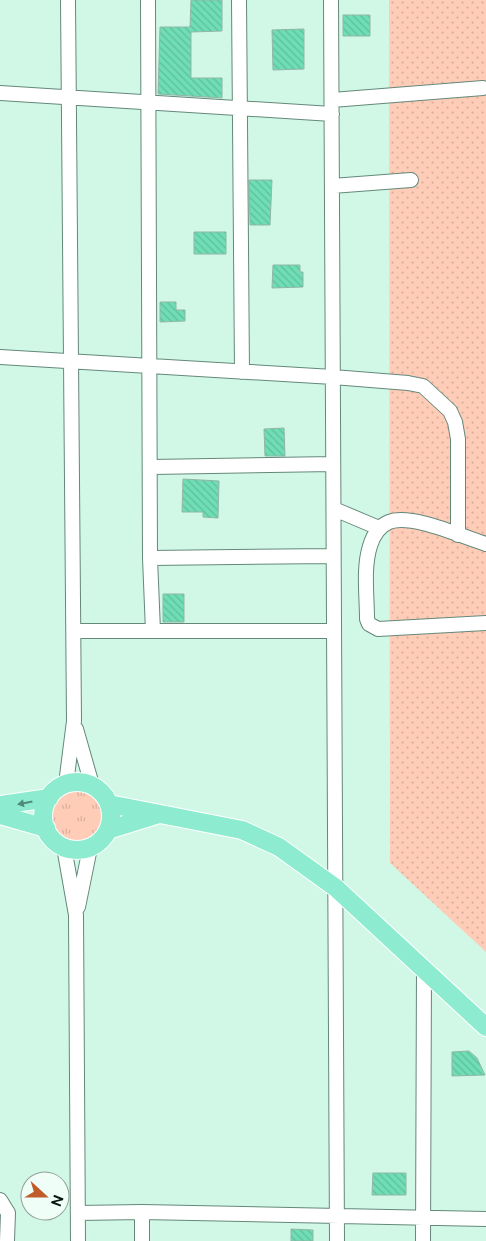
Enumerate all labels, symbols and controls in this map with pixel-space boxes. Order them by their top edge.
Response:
one-way arrow [16,799,32,807]
north arrow [20,1171,70,1221]
text: N [48,1193,67,1209]

